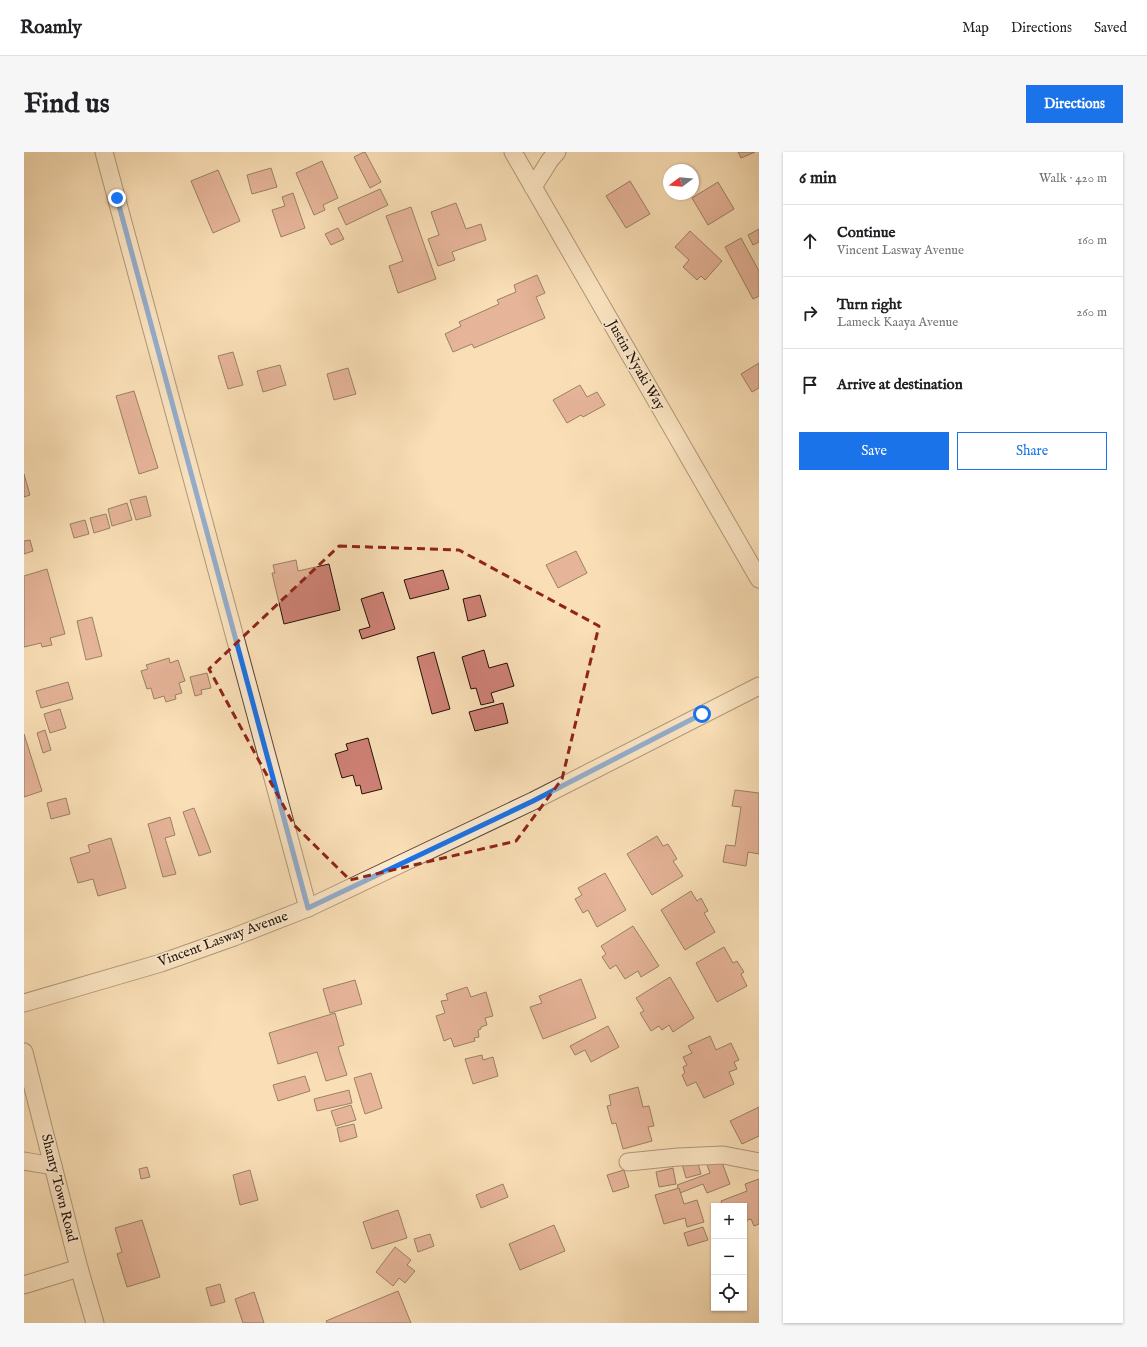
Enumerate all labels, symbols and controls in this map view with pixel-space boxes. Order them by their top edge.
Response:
text: Roamly [20,16,82,40]
text: Map [962,19,989,37]
text: Directions [1011,19,1072,37]
text: Saved [1094,19,1127,37]
button: Directions [1026,85,1123,123]
text: Find us [24,87,110,122]
north arrow [663,164,699,200]
text: 6 min [799,168,837,189]
text: Walk · 420 m [1039,170,1107,187]
route end [108,189,126,207]
text: Continue [837,223,895,242]
icon: ahead [799,230,821,252]
text: 160 m [1077,232,1107,249]
text: Vincent Lasway Avenue [837,242,964,259]
text: Turn right [837,295,902,314]
icon: right [799,302,821,324]
text: 260 m [1076,304,1107,321]
text: Lameck Kaaya Avenue [837,314,958,331]
street label: Justin Nyaki Way [602,315,669,413]
icon: arrive [799,374,821,396]
text: Arrive at destination [837,375,963,394]
button: Save [799,432,949,470]
button: Share [957,432,1107,470]
route start [693,705,711,723]
street label: Vincent Lasway Avenue [155,907,291,971]
street label: Shanty Town Road [37,1132,81,1244]
map controls [711,1203,747,1311]
button: + [711,1203,747,1239]
button: − [711,1239,747,1275]
button: locate [711,1275,747,1311]

